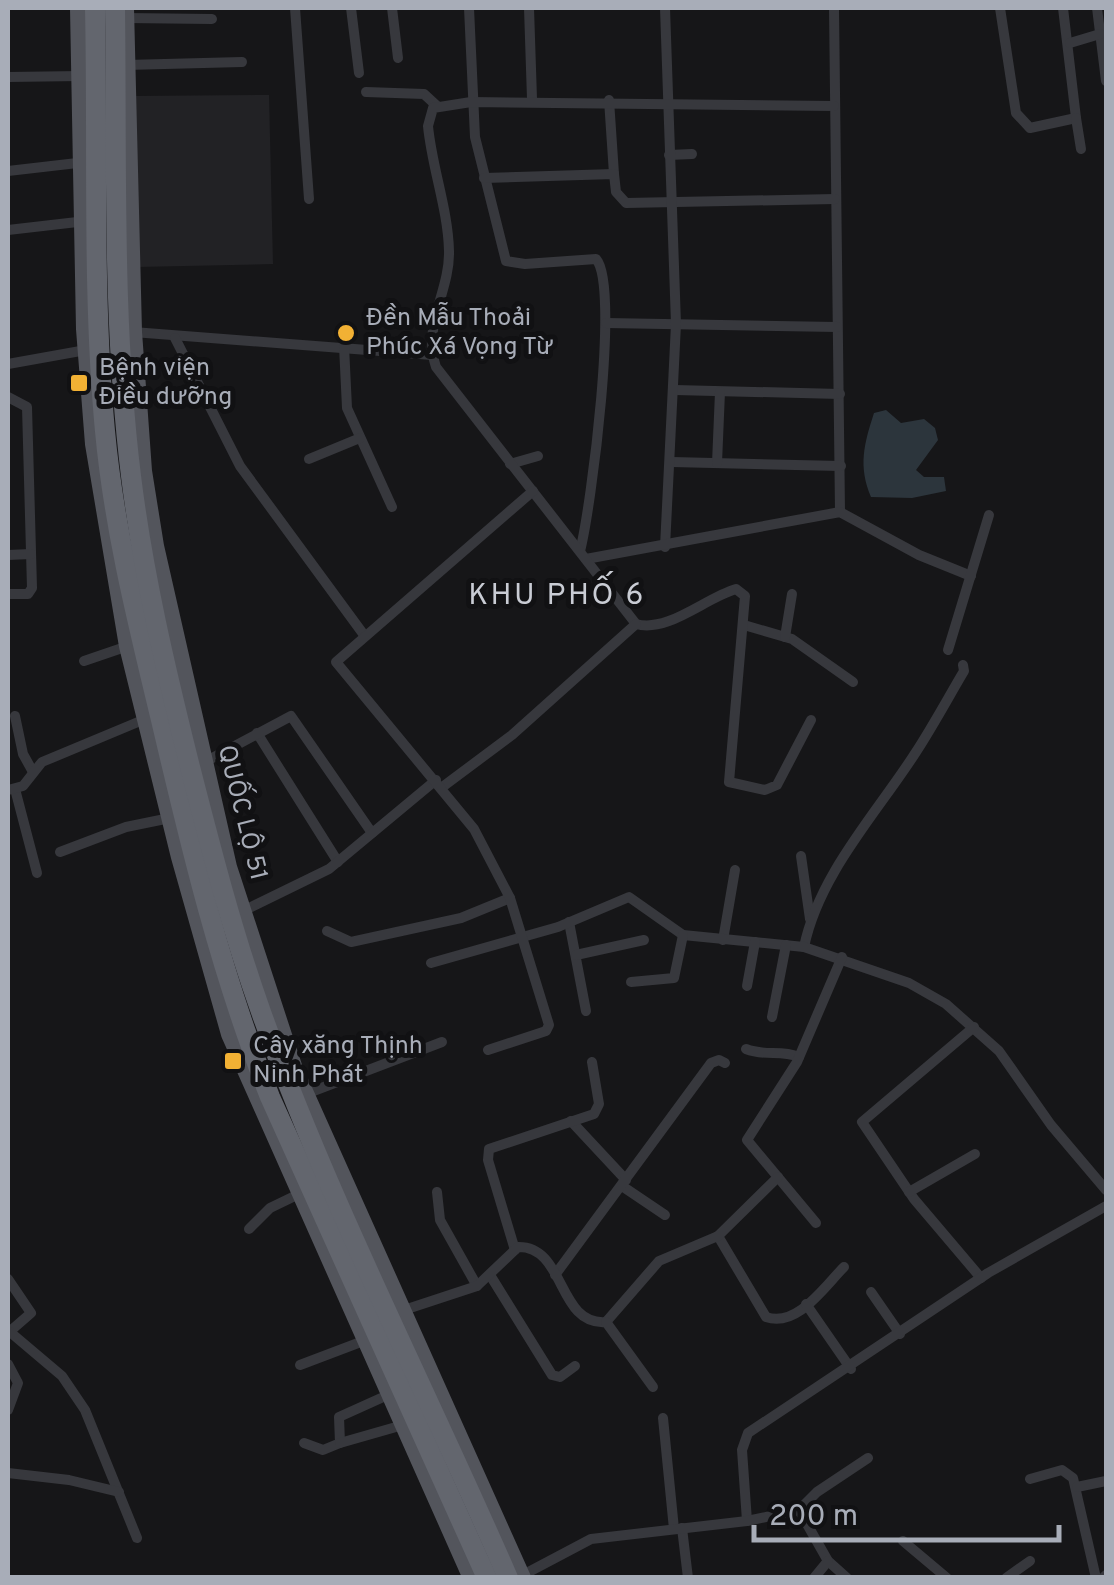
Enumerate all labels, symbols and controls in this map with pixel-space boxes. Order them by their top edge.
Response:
place label: Đền Mẫu Thoải Phúc Xá Vọng Từ [366,302,553,364]
marker: Đền Mẫu Thoải Phúc Xá Vọng Từ [335,322,357,344]
place label: Bệnh viện Điều dưỡng [99,353,232,414]
marker: Bệnh viện Điều dưỡng [68,372,90,394]
district label: KHU PHỐ 6 [468,571,646,615]
street label: QUỐC LỘ 51 [209,741,278,884]
place label: Cây xăng Thịnh Ninh Phát [253,1031,423,1092]
marker: Cây xăng Thịnh Ninh Phát [222,1050,244,1072]
scale bar [754,1480,1059,1542]
text: 200 m [769,1499,858,1536]

